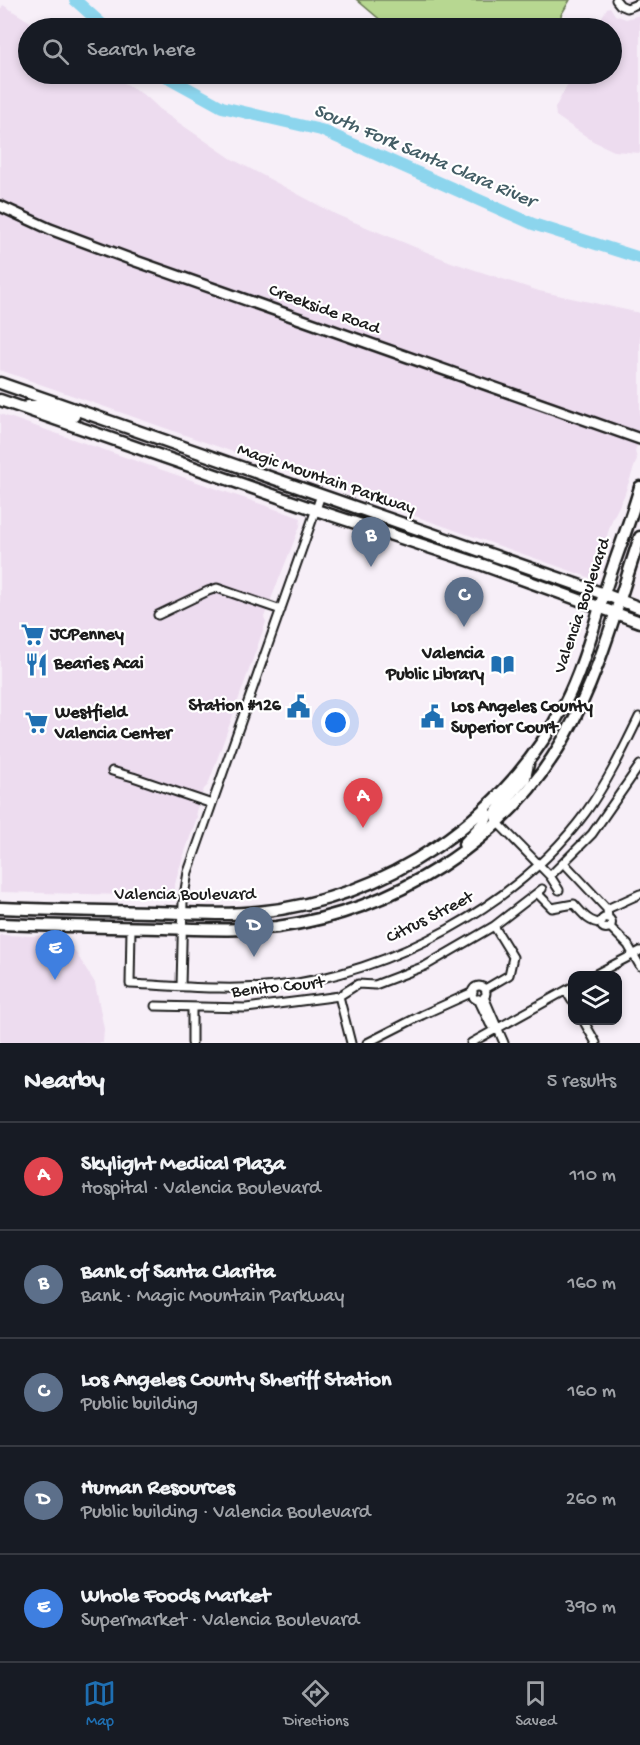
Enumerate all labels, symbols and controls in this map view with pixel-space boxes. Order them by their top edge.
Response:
search box [18,18,622,84]
icon: search [39,35,72,68]
text: Search here [87,38,195,64]
water label: South Fork Santa Clara River [310,100,542,216]
street label: Creekside Road [266,280,384,340]
street label: Magic Mountain Parkway [234,440,418,520]
pin: B [352,518,391,567]
street label: Valencia Boulevard [550,534,616,677]
pin: C [444,578,484,627]
supermarket icon: JCPenney [19,622,45,648]
place label: JCPenney [49,625,124,646]
place label: Valencia Public Library [385,644,485,686]
restaurant icon: Bearies Acai [23,651,49,677]
library icon: Valencia Public Library [489,651,515,677]
place label: Bearies Acai [53,654,144,675]
public building icon: Station #126 [286,693,312,719]
place label: Station #126 [189,696,282,717]
place label: Los Angeles County Superior Court [451,697,593,739]
place label: Westfield Valencia Center [54,703,174,745]
public building icon: Los Angeles County Superior Court [420,704,446,730]
your location [321,708,350,737]
supermarket icon: Westfield Valencia Center [24,710,50,736]
pin: A [344,778,382,828]
street label: Valencia Boulevard [113,885,257,906]
street label: Citrus Street [383,886,478,949]
pin: D [234,908,274,957]
pin: E [36,930,74,980]
map controls [568,971,622,1025]
button: layers [568,971,622,1025]
street label: Benito Court [230,973,327,1003]
text: Nearby [24,1067,105,1098]
text: 5 results [547,1071,616,1094]
text: Skylight Medical Plaza [81,1152,285,1178]
text: A [38,1165,49,1188]
text: 110 m [570,1165,616,1188]
text: Hospital · Valencia Boulevard [81,1178,321,1201]
text: Bank of Santa Clarita [81,1260,275,1286]
text: B [38,1273,49,1296]
text: 160 m [567,1273,616,1296]
text: Bank · Magic Mountain Parkway [81,1286,344,1309]
text: Los Angeles County Sheriff Station [81,1368,391,1394]
text: C [38,1381,49,1404]
text: 160 m [567,1381,616,1404]
text: Public building [81,1394,198,1417]
text: Human Resources [81,1476,235,1502]
text: D [37,1489,50,1512]
text: 260 m [566,1489,616,1512]
text: Public building · Valencia Boulevard [81,1502,370,1525]
text: Whole Foods Market [81,1584,270,1610]
text: E [37,1597,50,1620]
text: 390 m [565,1597,616,1620]
text: Supermarket · Valencia Boulevard [81,1610,359,1633]
tab: Map [83,1677,116,1732]
tab: Directions [283,1677,349,1732]
tab: Saved [515,1677,556,1732]

